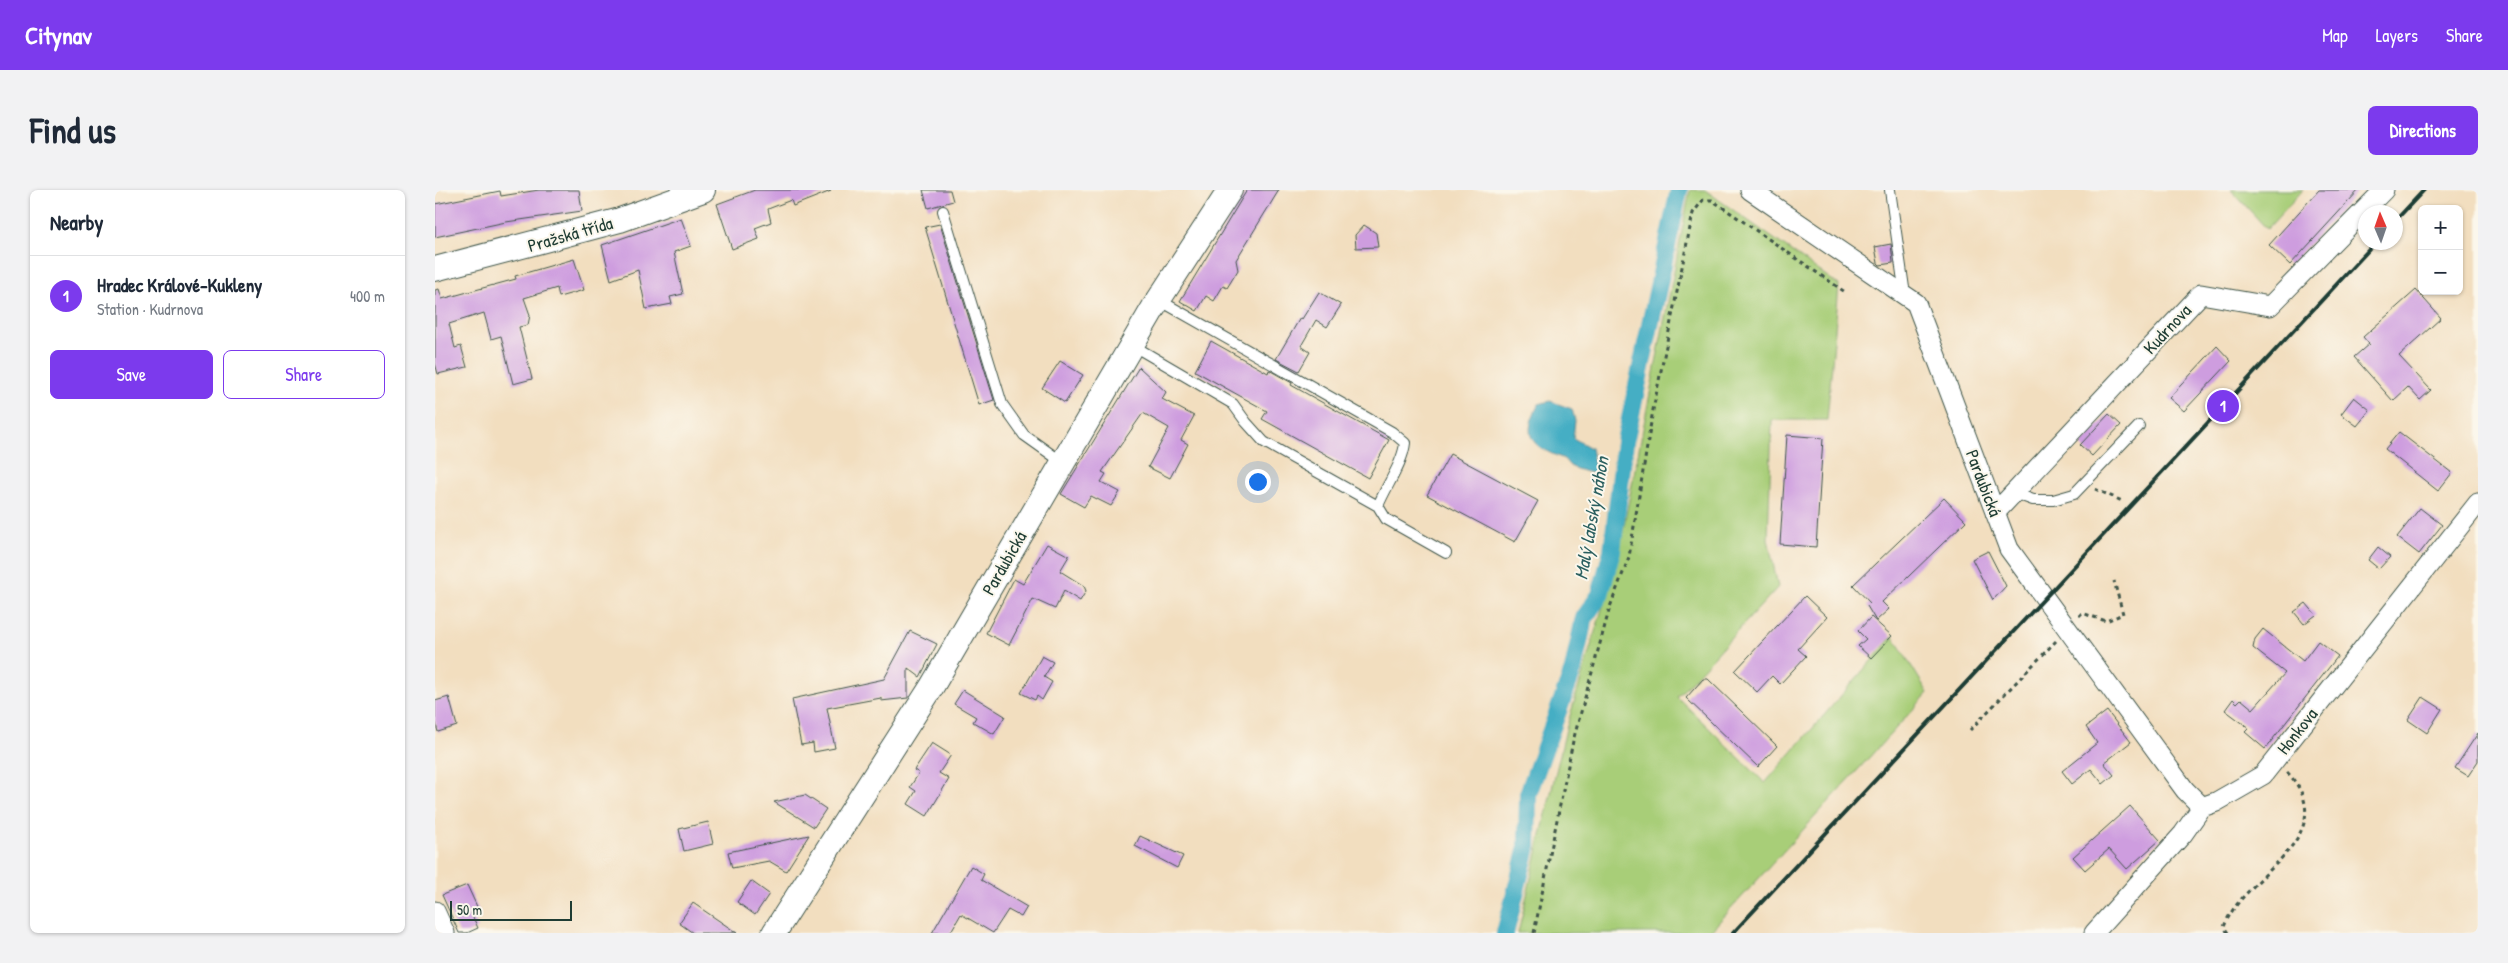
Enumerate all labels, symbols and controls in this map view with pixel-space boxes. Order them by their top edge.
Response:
text: Citynav [25,19,92,51]
text: Map [2322,23,2348,48]
text: Layers [2376,23,2418,48]
text: Share [2446,23,2483,48]
button: Directions [2368,106,2478,155]
text: Find us [30,107,116,154]
north arrow [2358,205,2403,250]
map controls [2418,205,2463,295]
button: + [2418,205,2463,250]
text: Nearby [50,208,103,237]
street label: Pražská třída [525,210,615,258]
button: − [2418,250,2463,295]
text: Hradec Králové-Kukleny [97,272,262,298]
text: 1 [63,285,69,307]
text: 400 m [350,285,385,307]
text: Station · Kudrnova [97,298,203,320]
street label: Kudrnova [2137,298,2197,360]
button: Save [50,350,213,399]
button: Share [223,350,385,399]
pin: 1 [2207,387,2239,425]
street label: Pardubická [1960,446,2008,520]
water label: Malý labský náhon [1567,453,1615,582]
your location [1245,469,1271,495]
street label: Pardubická [976,527,1032,599]
street label: Honkova [2271,703,2323,759]
scale bar [450,898,573,921]
text: 50 m [457,900,482,919]

